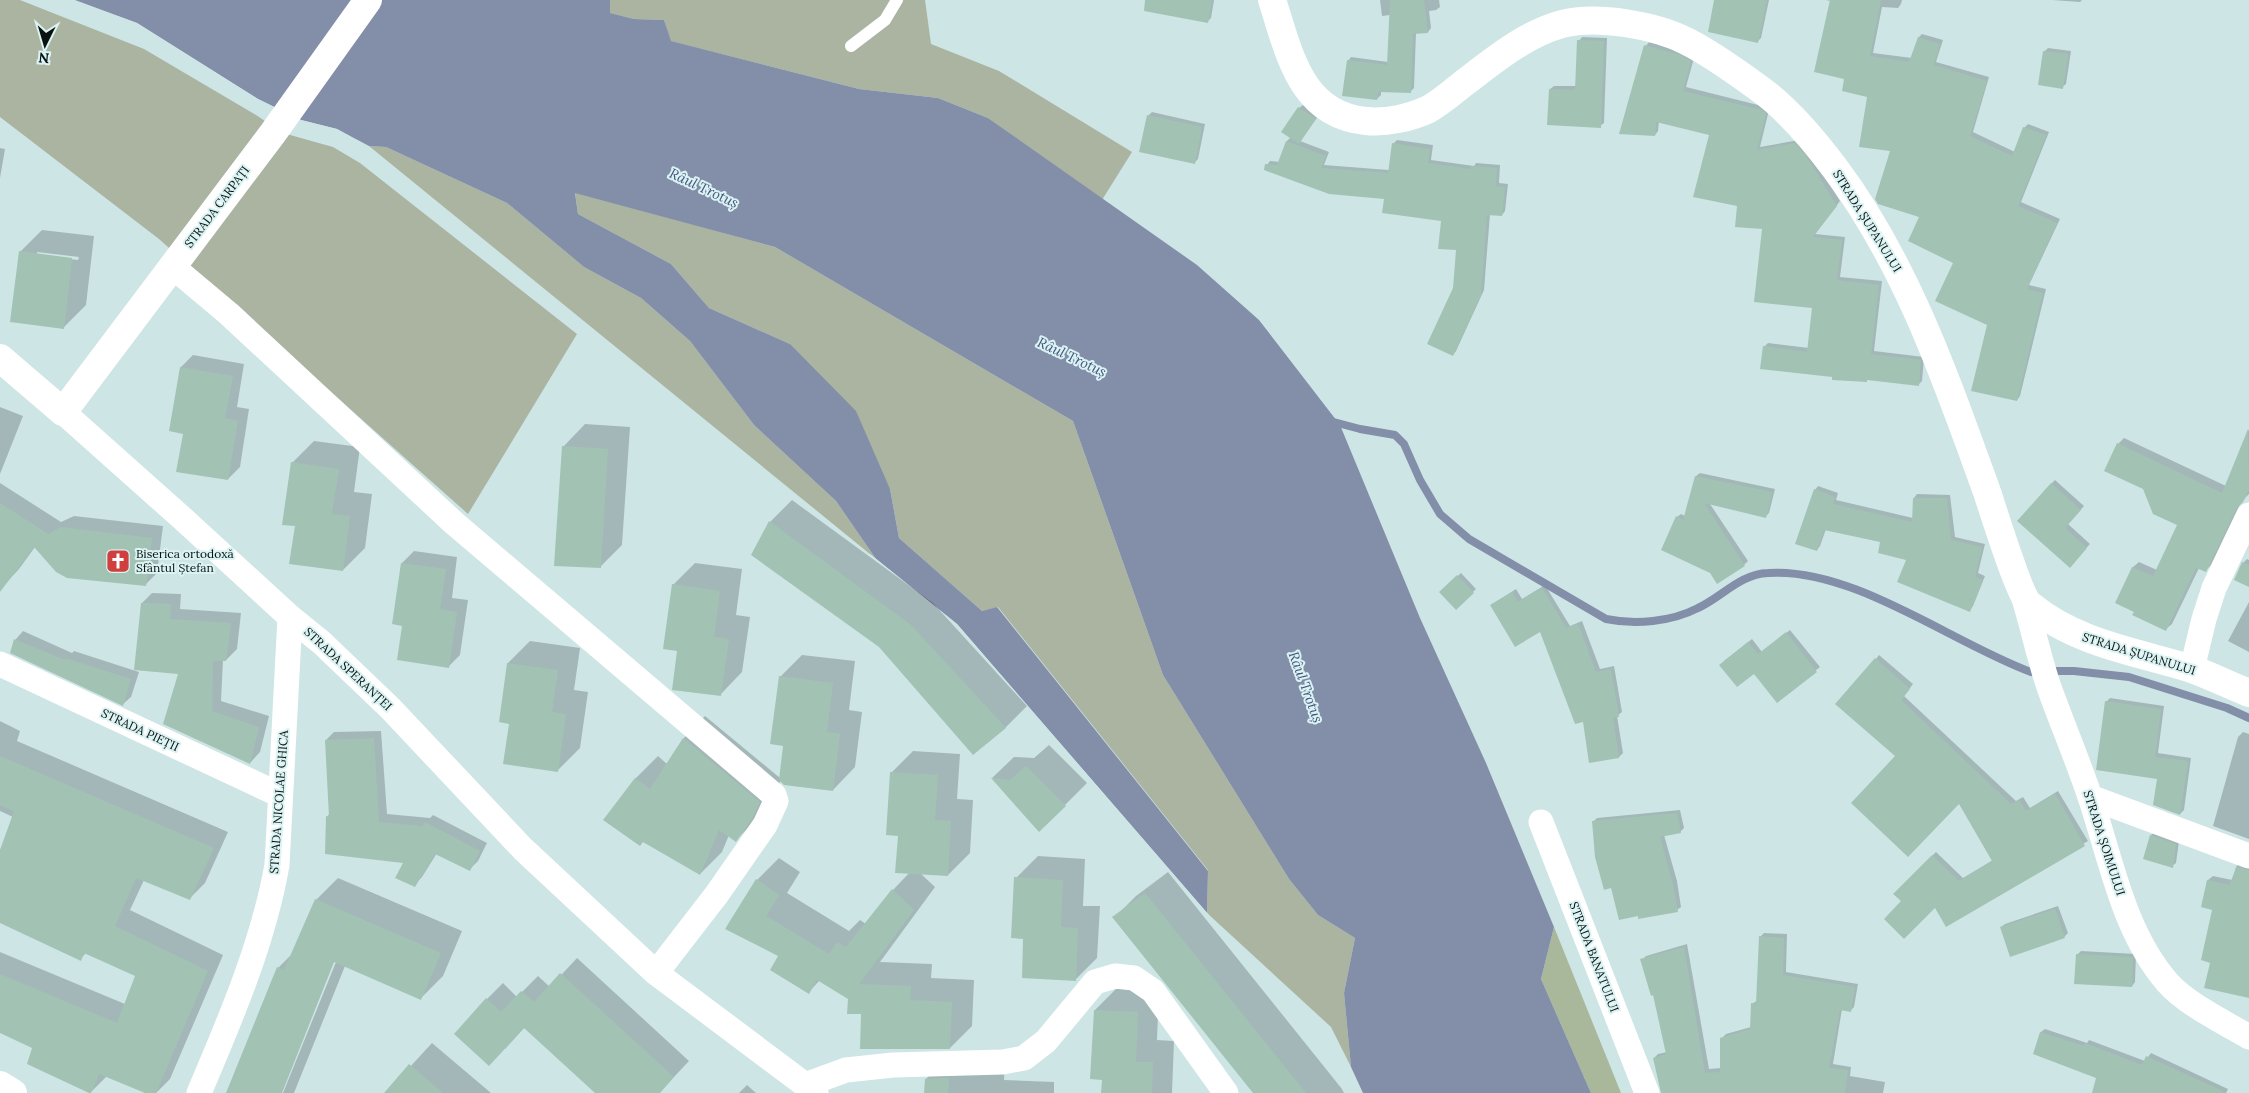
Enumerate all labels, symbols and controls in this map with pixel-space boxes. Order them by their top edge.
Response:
north arrow [20,20,70,70]
text: N [38,48,50,67]
street label: STRADA CARPAȚI [181,163,253,251]
water label: Râul Trotuș [667,164,741,212]
street label: STRADA ȘUPANULUI [1830,167,1905,275]
water label: Râul Trotuș [1035,333,1109,381]
place label: Biserica ortodoxă Sfântul Ștefan [136,546,234,575]
church icon: Biserica ortodoxă Sfântul Ștefan [105,548,131,574]
street label: STRADA SPERANȚEI [301,624,395,714]
street label: STRADA ȘUPANULUI [2081,629,2198,678]
water label: Râul Trotuș [1285,649,1327,725]
street label: STRADA PIEȚII [99,705,181,755]
street label: STRADA NICOLAE GHICA [266,729,291,874]
street label: STRADA ȘOIMULUI [2080,788,2129,897]
street label: STRADA BANATULUI [1566,899,1622,1014]

